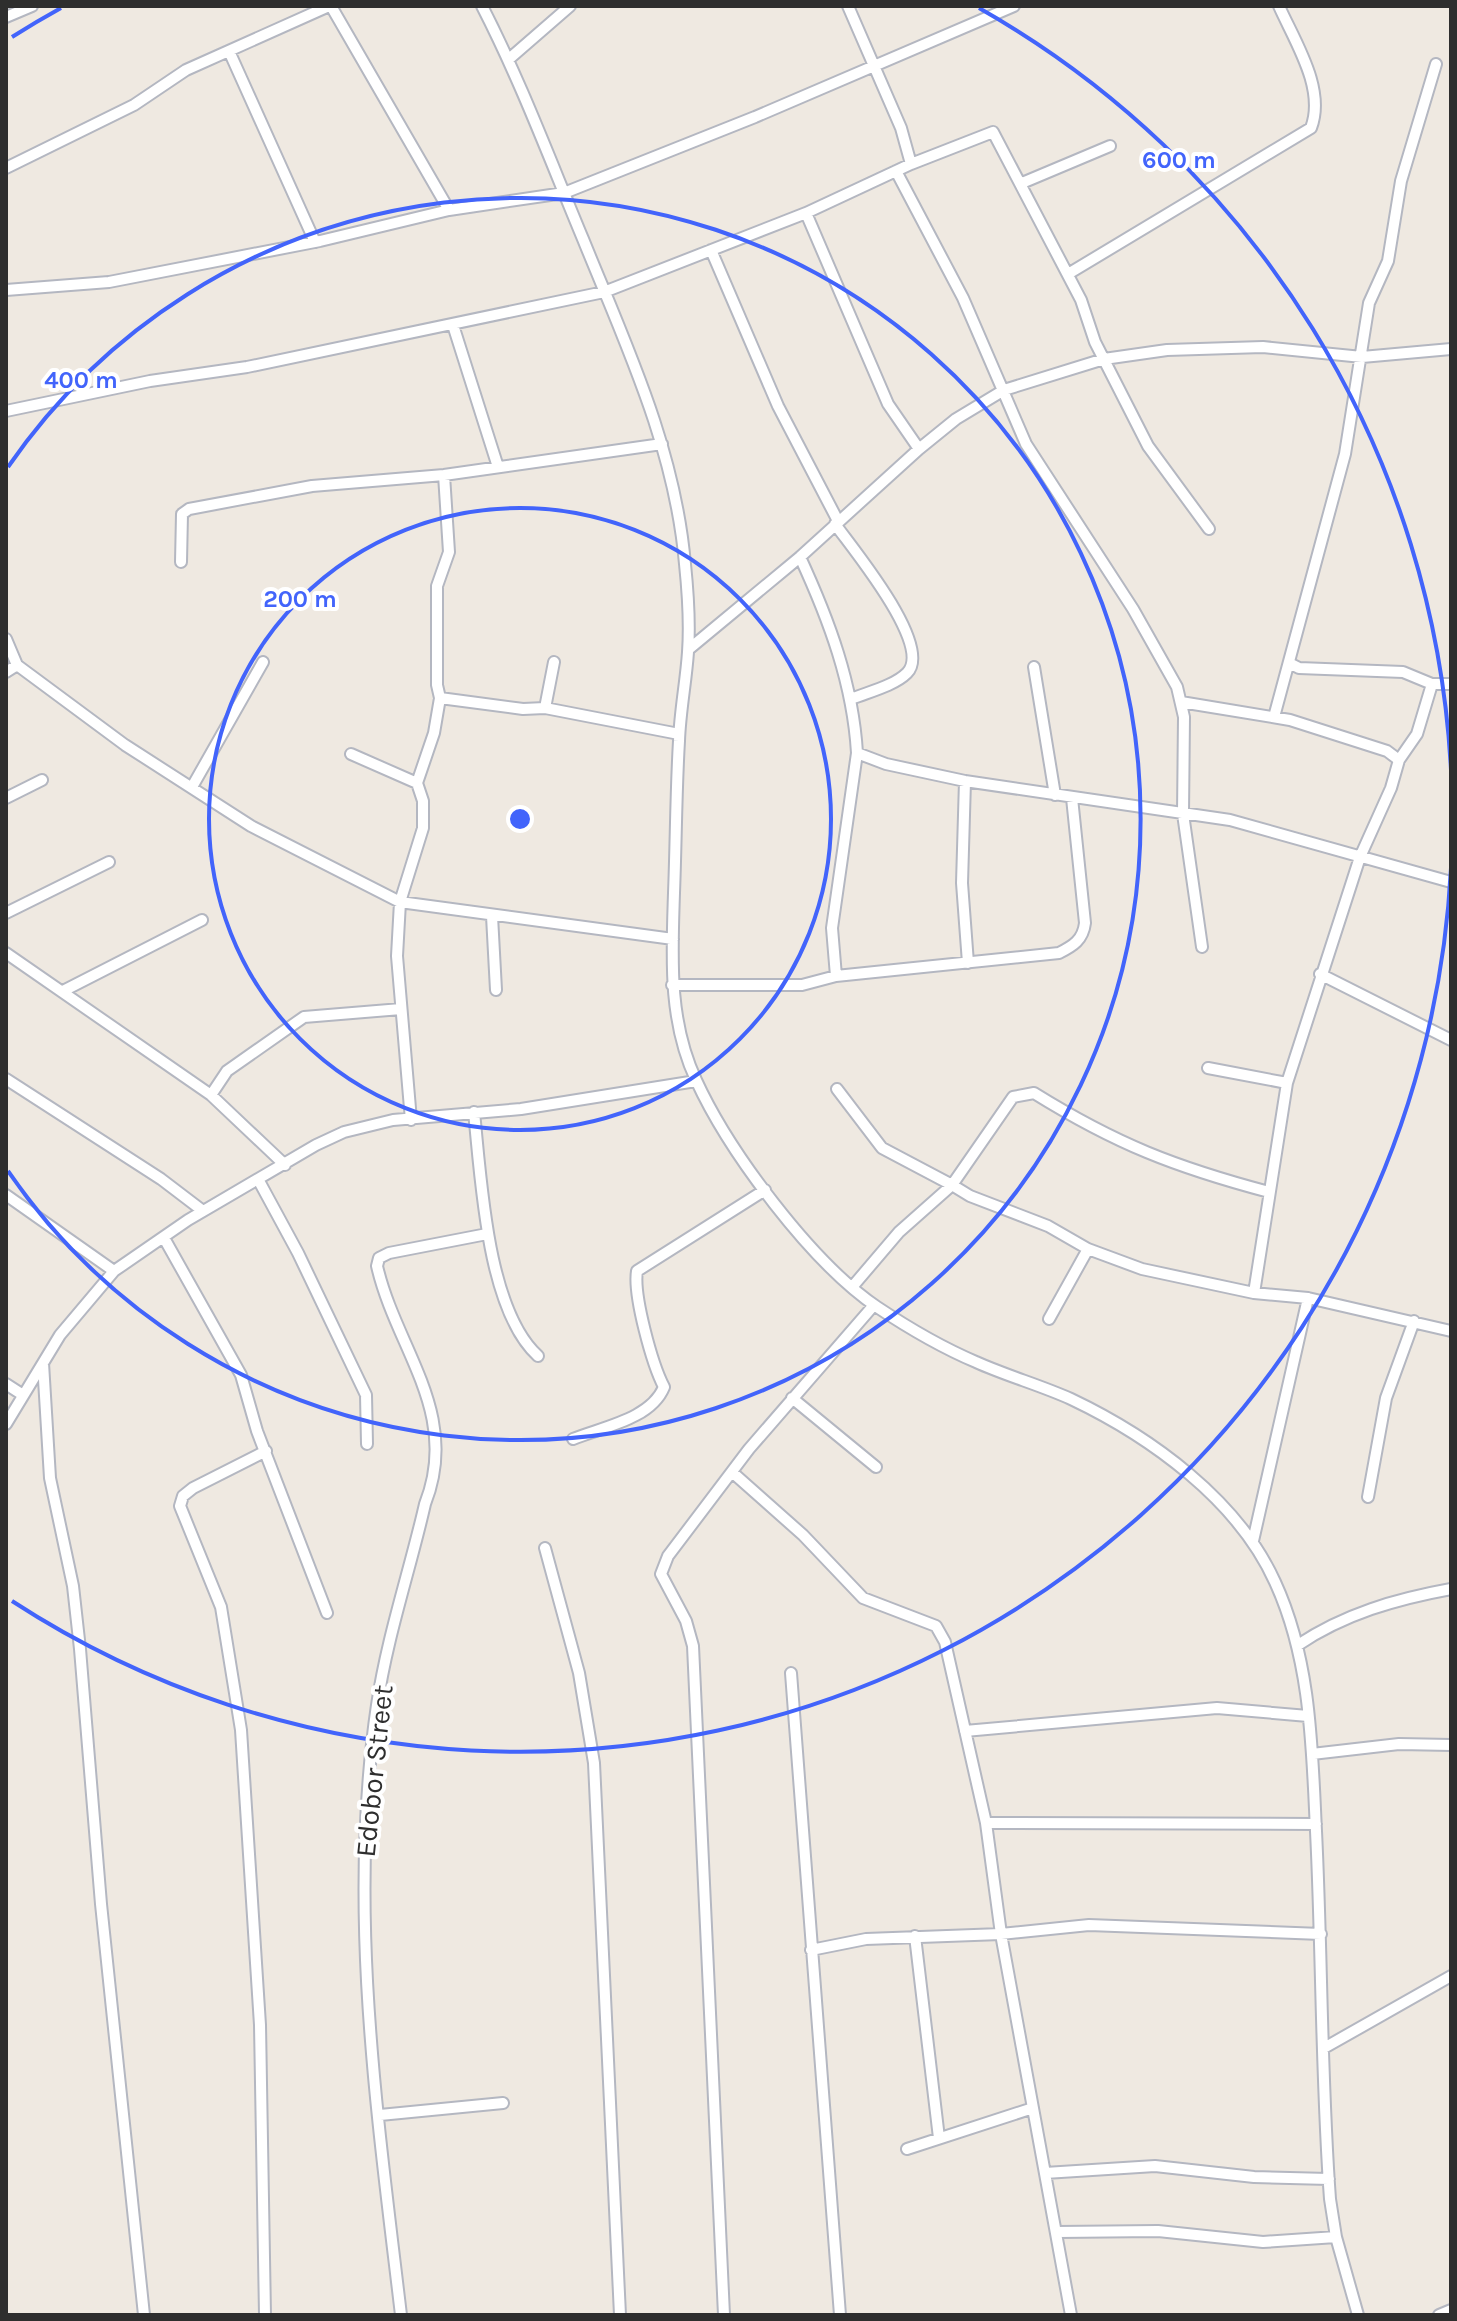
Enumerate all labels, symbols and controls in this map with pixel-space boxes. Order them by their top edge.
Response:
text: 600 m [1142,146,1216,174]
text: 400 m [44,366,118,394]
text: 200 m [263,585,337,613]
centre of rings [506,805,534,833]
street label: Edobor Street [349,1683,399,1859]

